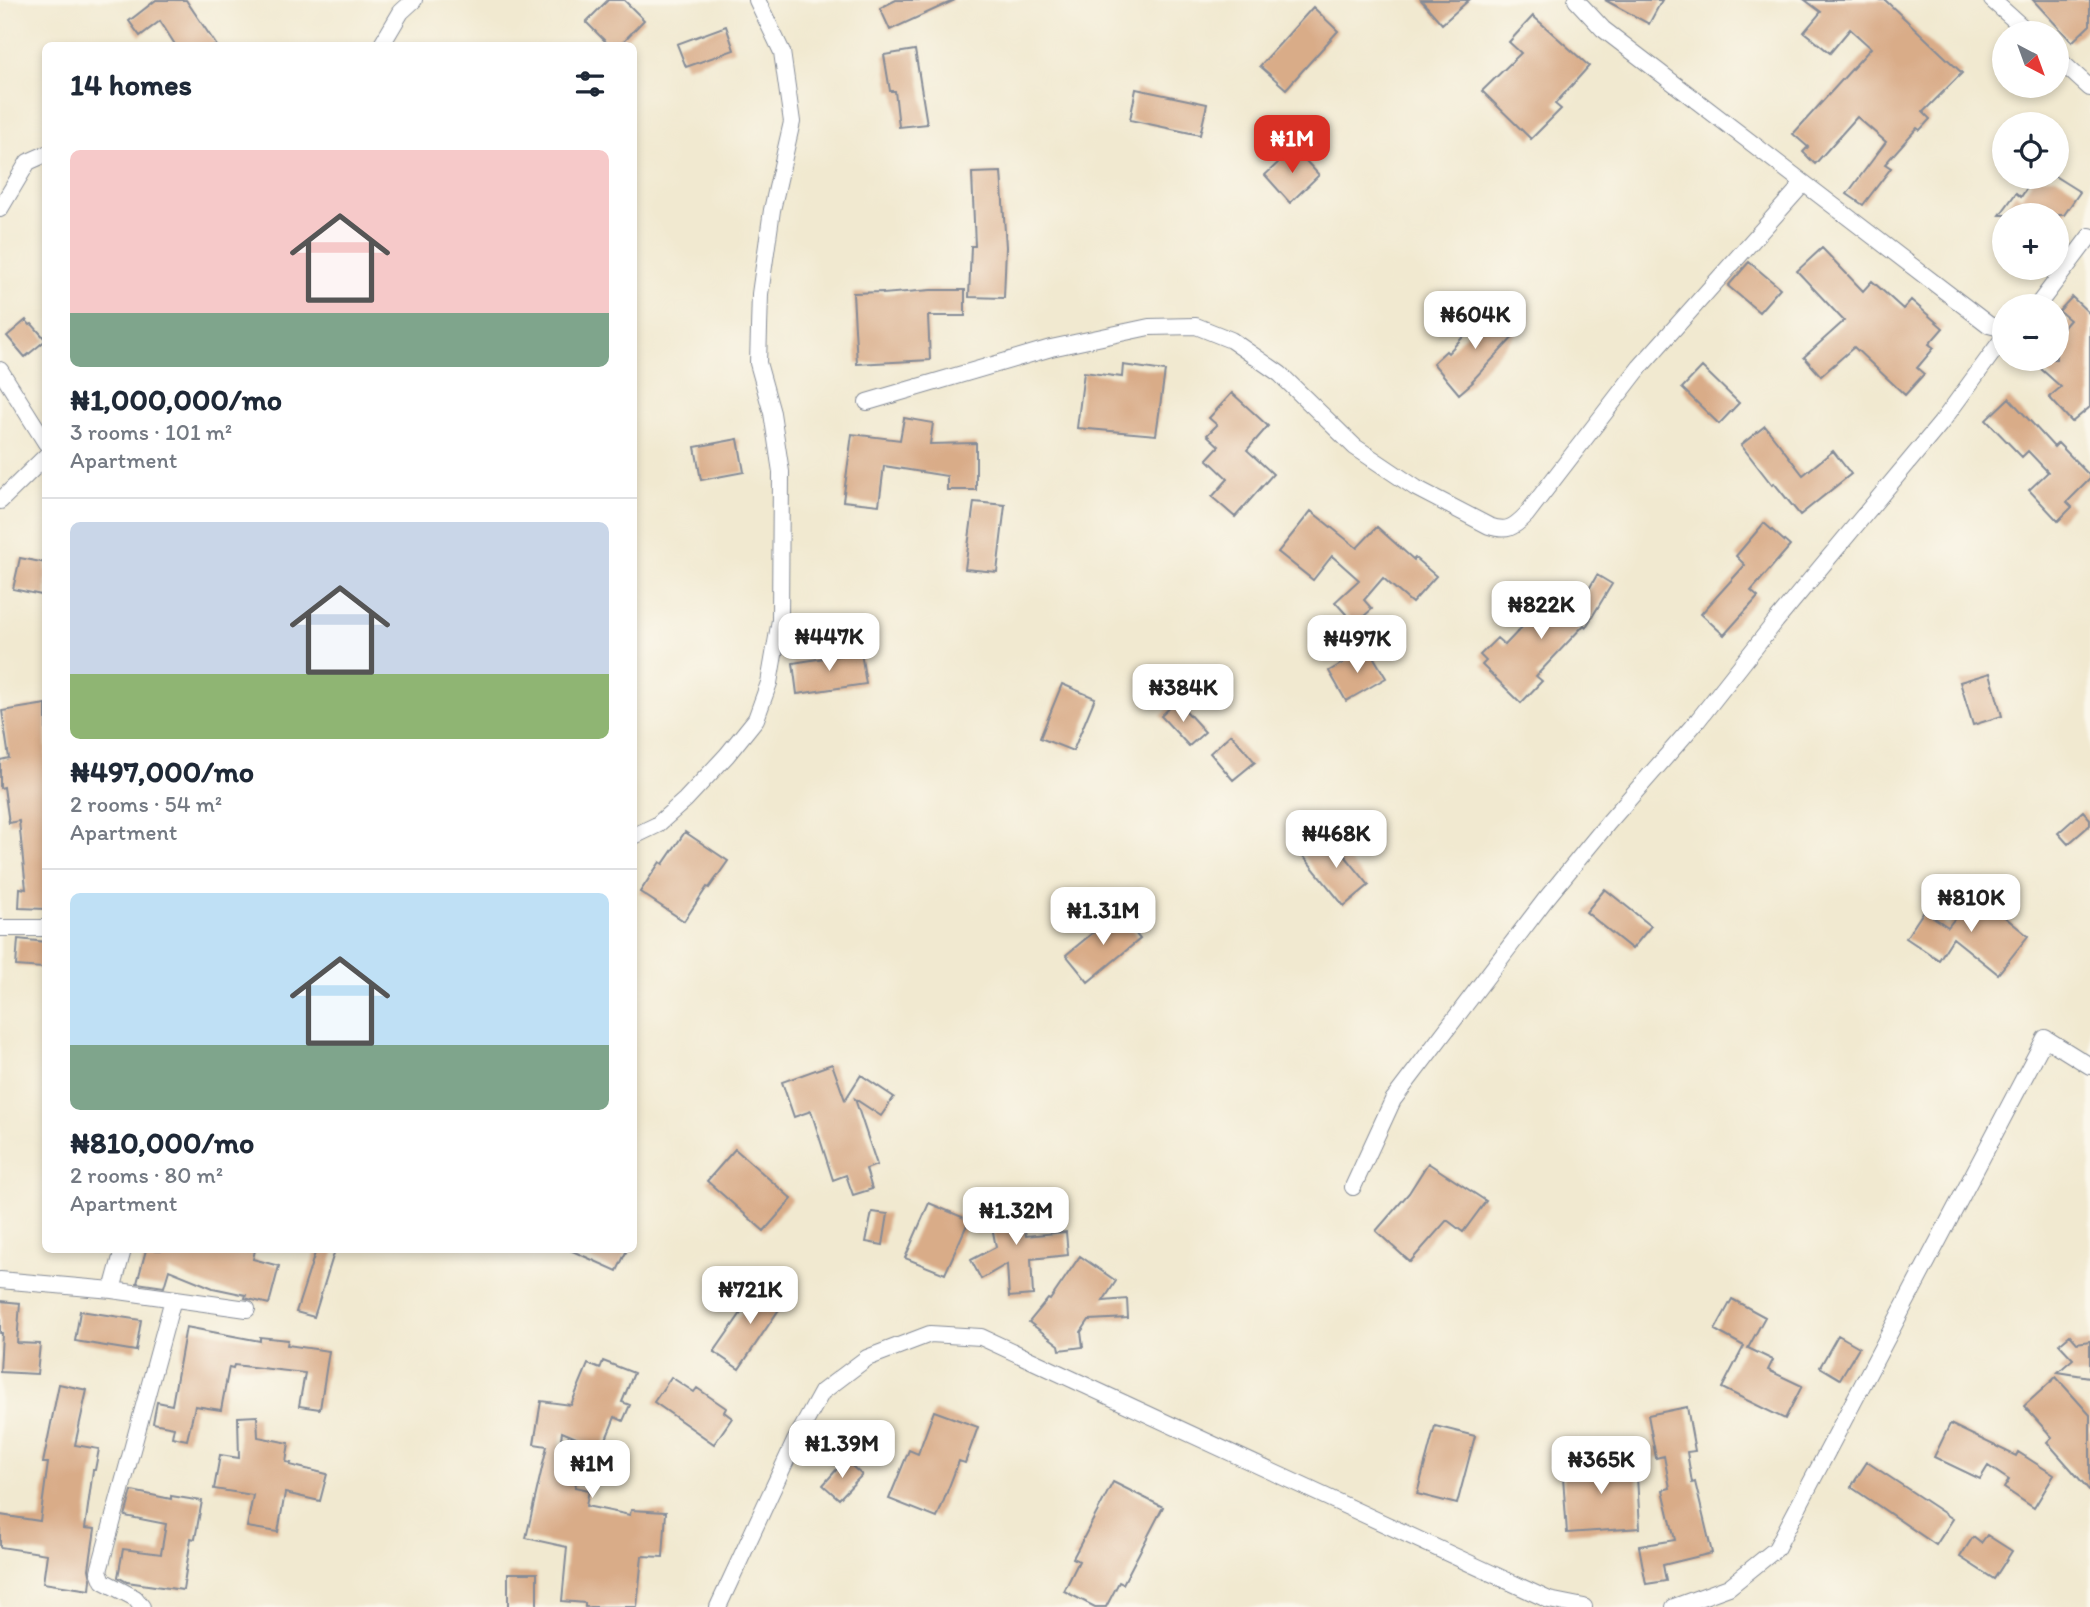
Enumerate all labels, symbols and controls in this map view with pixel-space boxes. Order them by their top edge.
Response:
north arrow [1992,21,2068,98]
map controls [1992,21,2069,371]
icon: filters [571,65,609,103]
text: 14 homes [70,66,192,103]
button: locate [1992,112,2069,189]
pin: ₦1M [1258,116,1326,175]
text: ₦1M [1270,124,1314,152]
icon: home [277,195,403,321]
button: + [1992,203,2069,280]
pin: ₦604K [1426,292,1524,351]
button: − [1992,294,2069,371]
text: ₦604K [1440,300,1510,328]
text: ₦1,000,000/mo [70,381,282,418]
text: 3 rooms · 101 m² [70,418,232,446]
text: Apartment [70,446,177,474]
icon: home [277,567,403,693]
pin: ₦822K [1492,582,1590,641]
text: ₦822K [1508,590,1574,618]
pin: ₦447K [780,614,878,673]
pin: ₦497K [1308,616,1406,675]
text: ₦447K [794,622,864,650]
text: ₦497K [1323,624,1391,652]
pin: ₦384K [1134,664,1232,724]
text: ₦384K [1148,673,1218,701]
text: ₦497,000/mo [70,753,254,790]
text: 2 rooms · 54 m² [70,790,222,818]
pin: ₦468K [1287,810,1385,870]
text: Apartment [70,818,177,846]
text: ₦468K [1302,819,1370,847]
pin: ₦810K [1922,874,2020,934]
text: ₦810K [1937,883,2005,911]
pin: ₦1.31M [1046,888,1160,947]
text: ₦1.31M [1067,896,1139,924]
icon: home [277,938,403,1064]
text: ₦810,000/mo [70,1124,254,1161]
text: 2 rooms · 80 m² [70,1161,223,1189]
pin: ₦1.32M [959,1188,1073,1247]
text: Apartment [70,1189,177,1217]
text: ₦1.32M [979,1196,1053,1224]
pin: ₦721K [701,1266,799,1326]
text: ₦721K [718,1275,782,1303]
pin: ₦1.39M [785,1420,899,1480]
text: ₦1.39M [805,1429,879,1457]
pin: ₦365K [1552,1436,1650,1496]
pin: ₦1M [558,1440,626,1500]
text: ₦365K [1568,1445,1634,1473]
text: ₦1M [570,1449,614,1477]

